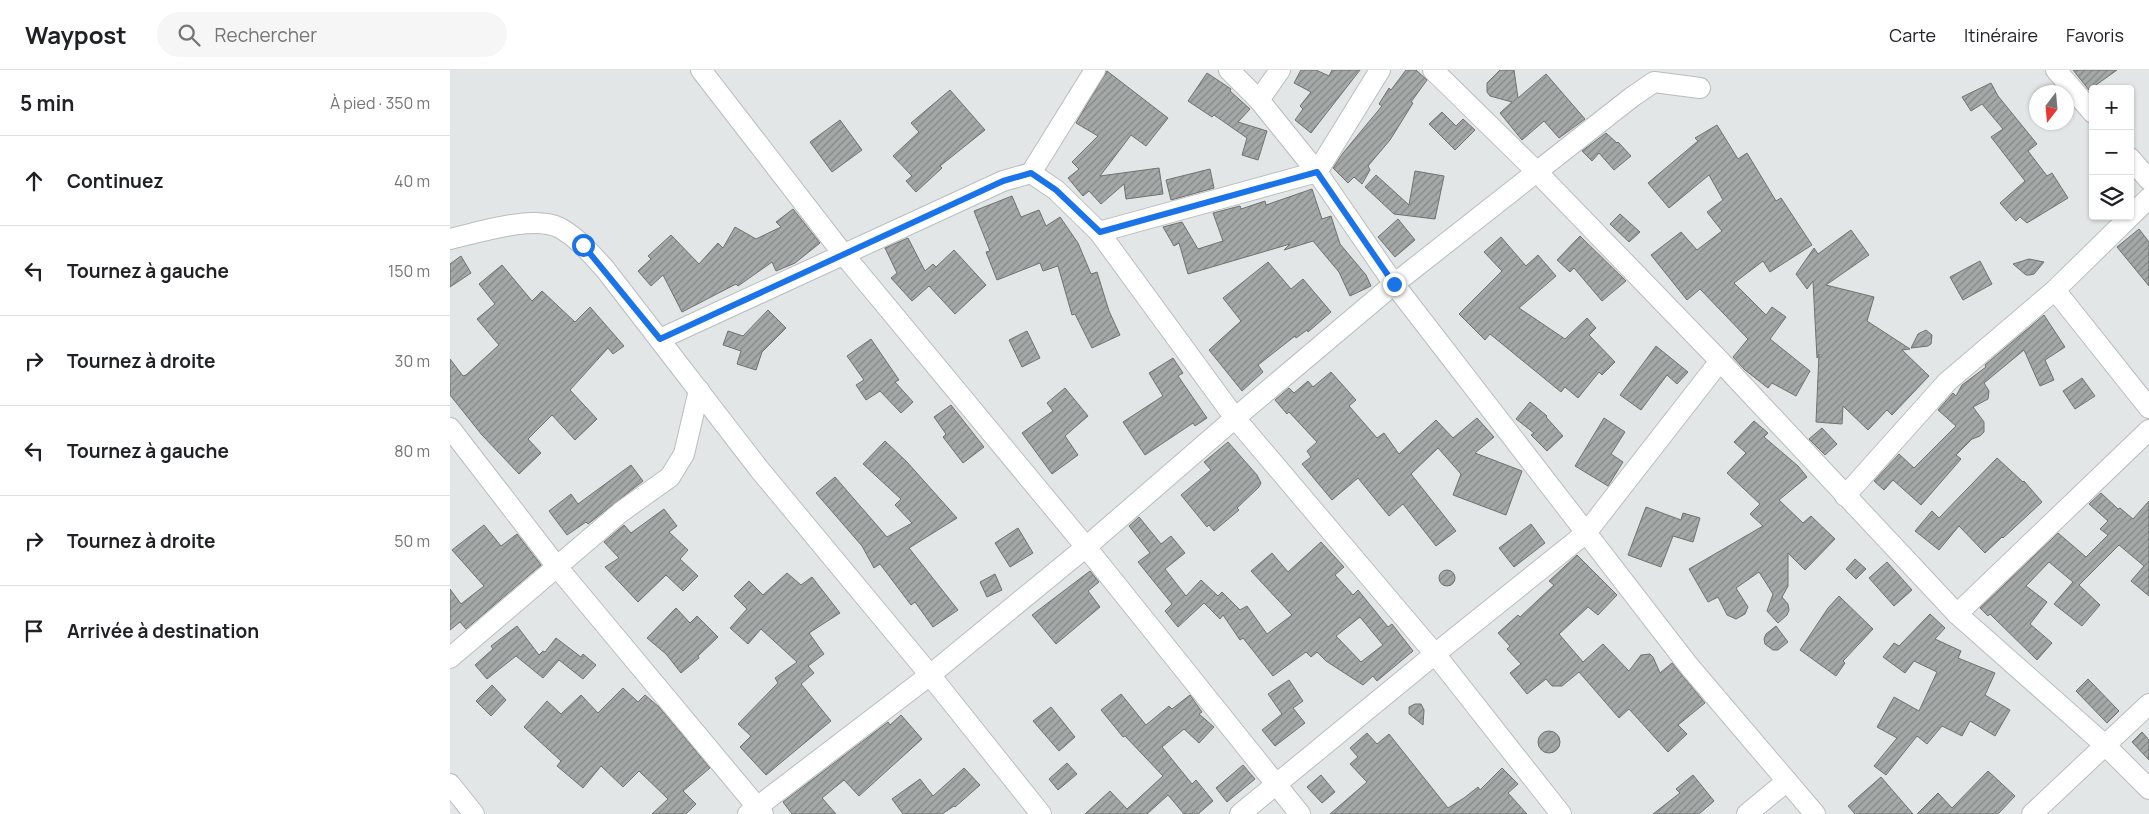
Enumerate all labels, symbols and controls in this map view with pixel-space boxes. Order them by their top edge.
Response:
search box [157,12,507,57]
text: Waypost [25,18,127,51]
icon: search [175,21,203,49]
text: Rechercher [215,22,317,48]
text: Carte [1889,23,1936,47]
text: Itinéraire [1964,23,2038,47]
text: Favoris [2066,23,2124,47]
north arrow [2029,85,2074,130]
map controls [2089,85,2134,220]
button: + [2089,85,2134,130]
text: 5 min [20,89,74,117]
text: À pied · 350 m [330,92,430,114]
button: − [2089,130,2134,175]
icon: ahead [20,167,48,195]
text: Continuez [67,168,164,194]
text: 40 m [394,170,430,192]
button: layers [2089,175,2134,220]
route start [572,234,595,257]
icon: left [20,257,48,285]
text: Tournez à gauche [67,258,229,284]
text: 150 m [388,260,430,282]
route end [1383,273,1406,296]
icon: right [20,347,48,375]
text: Tournez à droite [67,348,215,374]
text: 30 m [395,350,430,372]
icon: left [20,437,48,465]
text: Tournez à gauche [67,438,229,464]
text: 80 m [394,440,430,462]
icon: right [20,527,48,555]
text: Tournez à droite [67,528,215,554]
text: 50 m [394,530,430,552]
icon: arrive [20,617,48,645]
text: Arrivée à destination [67,618,259,644]

